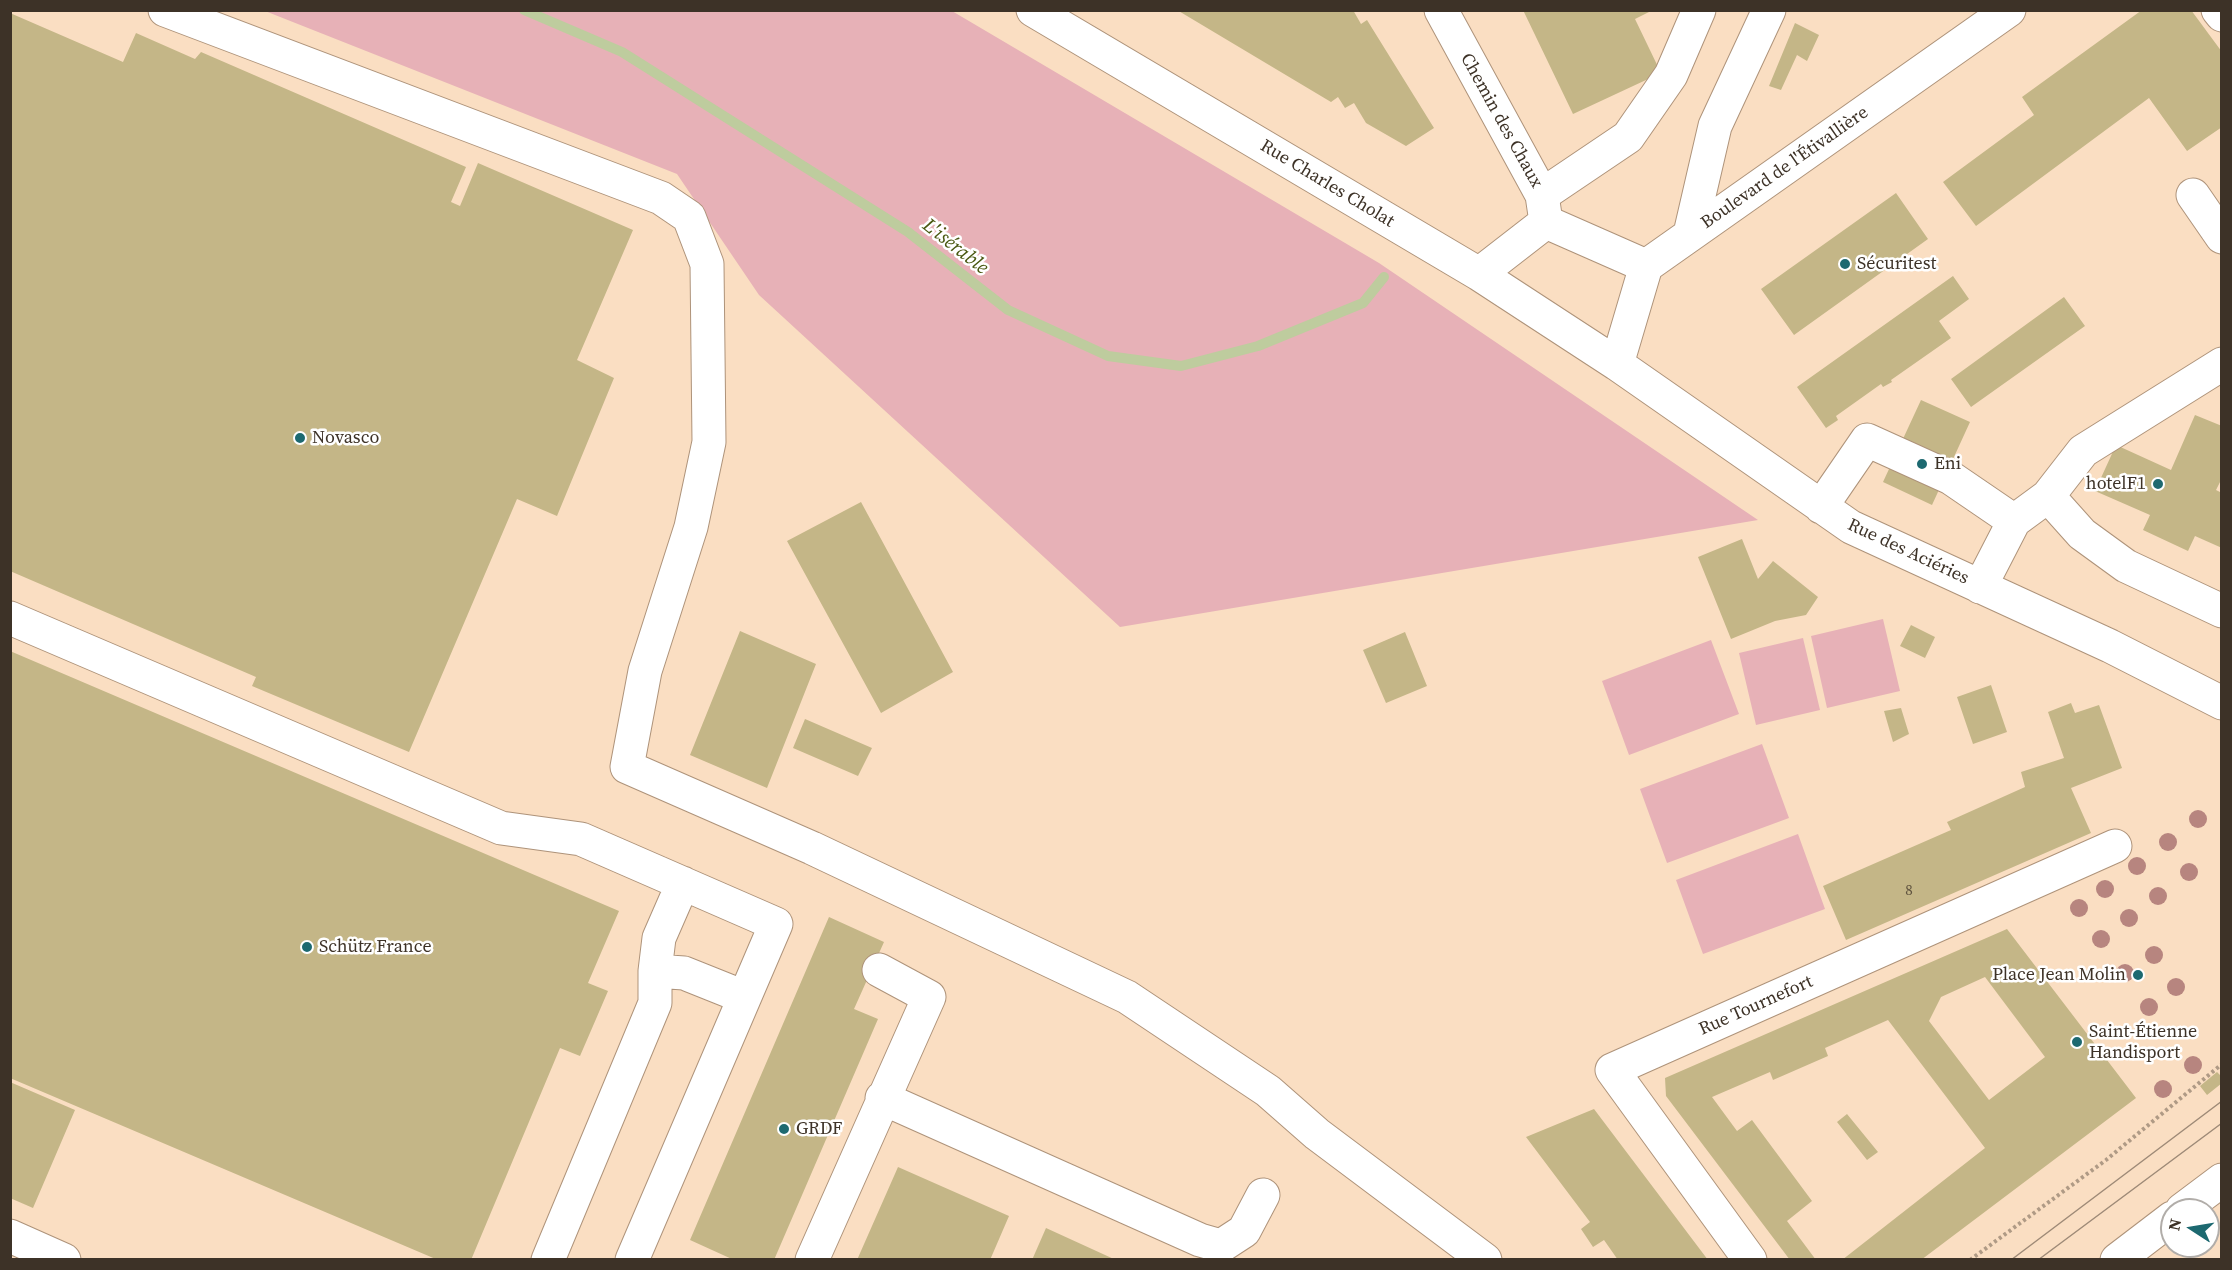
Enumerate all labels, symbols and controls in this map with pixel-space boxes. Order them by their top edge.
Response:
street label: Chemin des Chaux [1455,50,1547,192]
street label: Boulevard de l'Étivallière [1697,102,1873,234]
street label: Rue Charles Cholat [1256,135,1398,233]
water label: L'isérable [917,214,993,280]
place label: Sécuritest [1857,253,1936,275]
marker: Sécuritest [1838,257,1852,271]
place label: Novasco [312,427,379,449]
marker: Novasco [293,431,307,445]
place label: Eni [1934,453,1961,475]
marker: Eni [1915,457,1929,471]
place label: hotelF1 [2086,473,2146,495]
marker: hotelF1 [2151,477,2165,491]
street label: Rue des Aciéries [1844,514,1972,590]
house number: 8 [1905,882,1913,900]
place label: Schütz France [319,936,432,958]
marker: Schütz France [300,940,314,954]
place label: Place Jean Molin [1992,964,2126,986]
marker: Place Jean Molin [2131,968,2145,982]
street label: Rue Tournefort [1696,971,1816,1041]
place label: Saint-Étienne Handisport [2089,1021,2197,1064]
marker: Saint-Étienne Handisport [2070,1035,2084,1049]
place label: GRDF [796,1118,842,1140]
marker: GRDF [777,1122,791,1136]
north arrow [2160,1198,2220,1258]
text: N [2162,1217,2186,1233]

